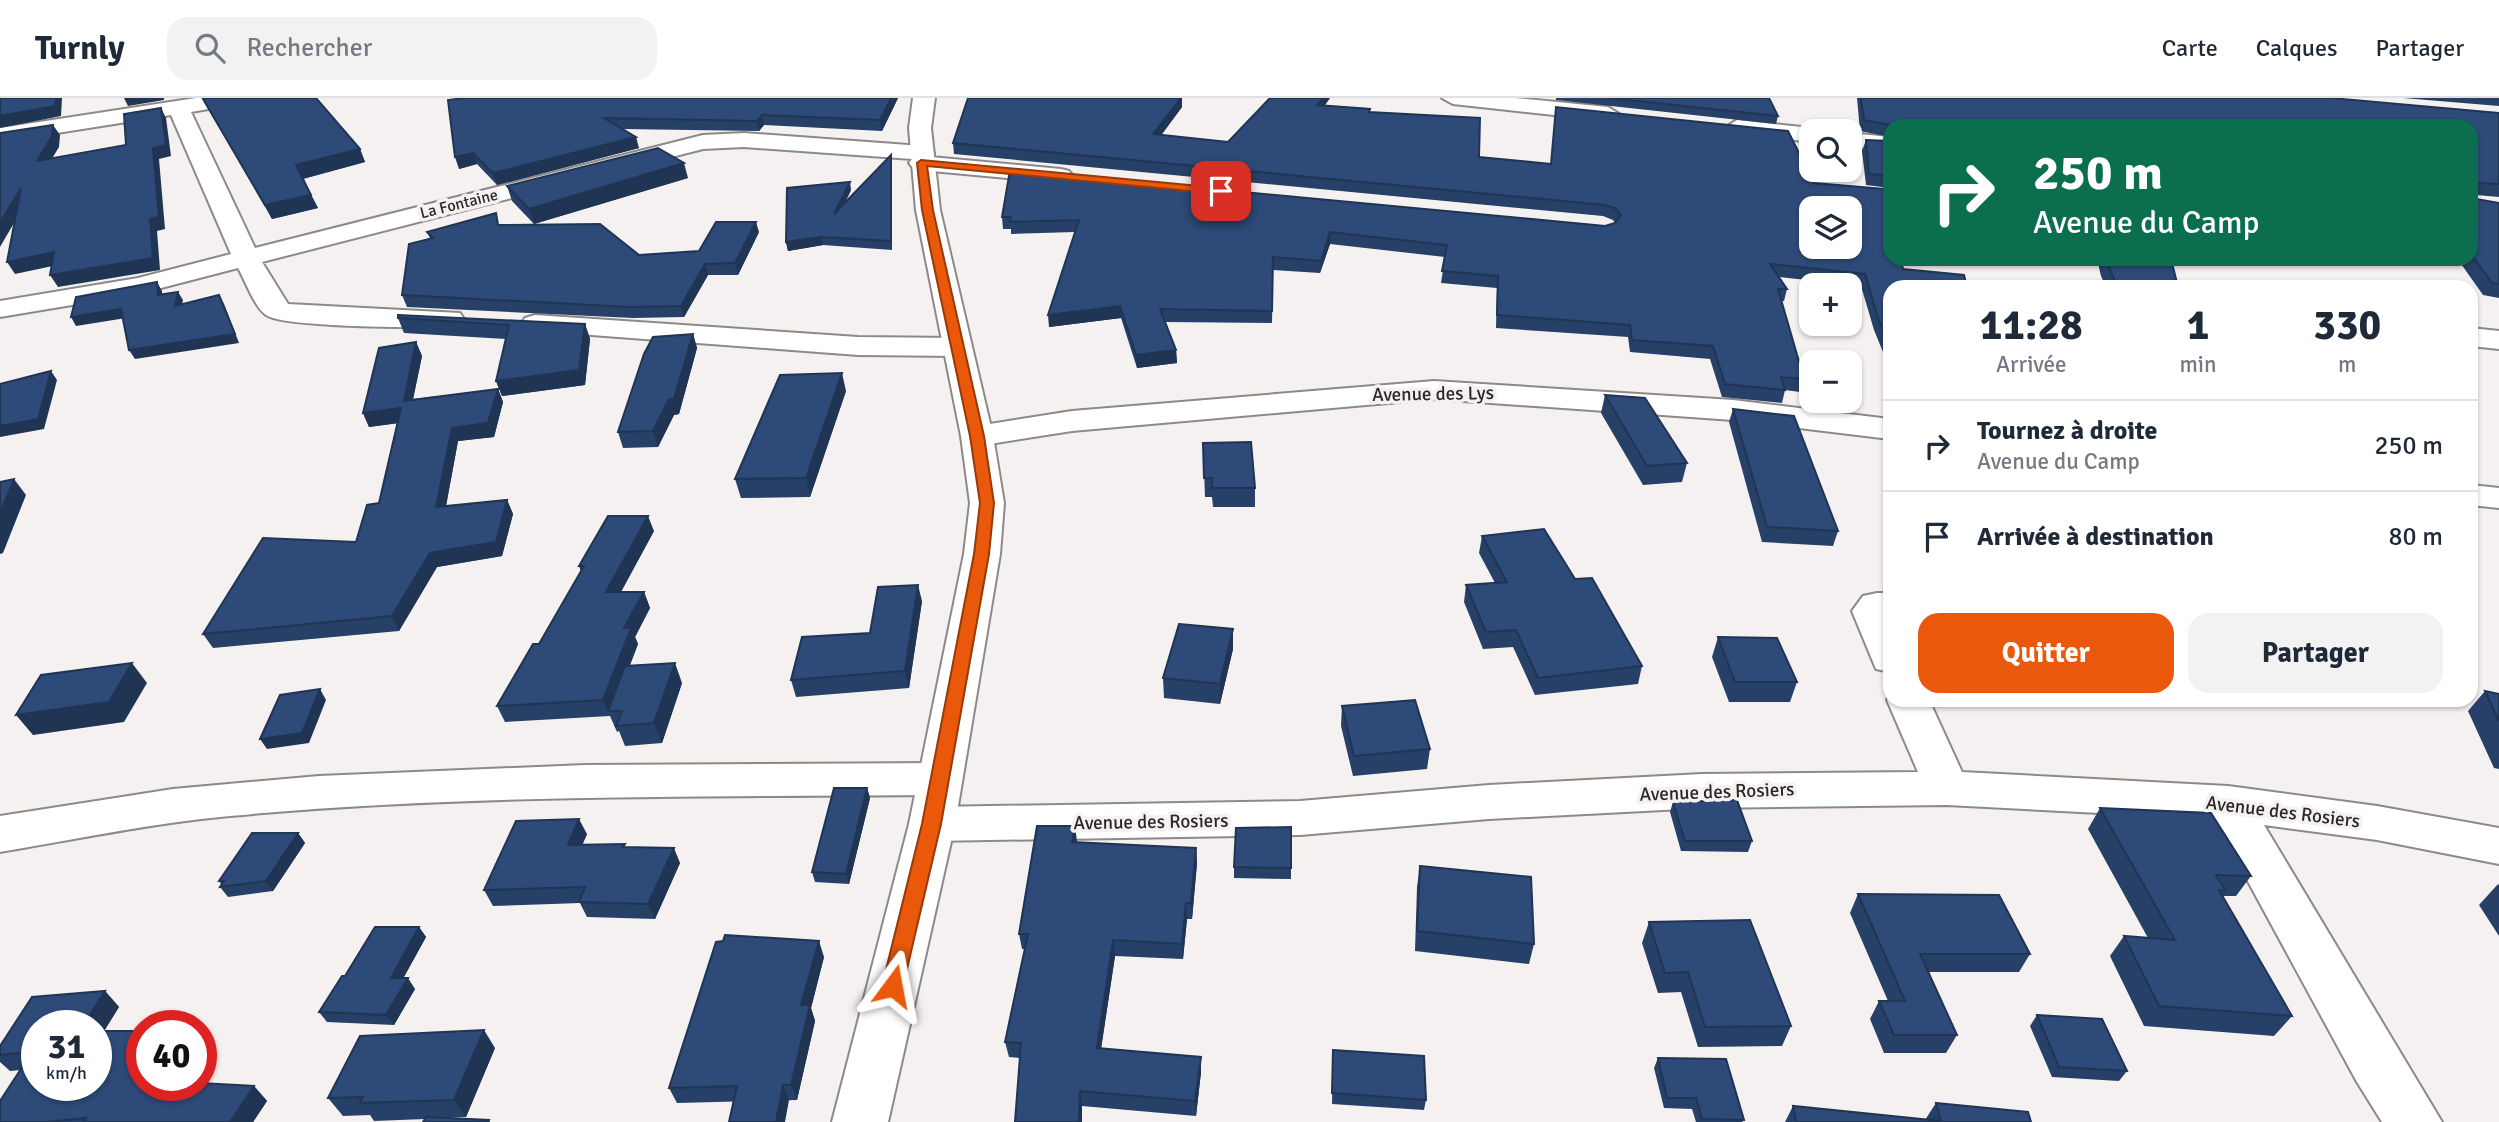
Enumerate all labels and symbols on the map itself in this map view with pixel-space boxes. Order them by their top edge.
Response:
pin [1191,161,1251,221]
street label: La Fontaine [418,185,500,223]
street label: Avenue des Lys [1372,381,1494,407]
street label: Avenue des Rosiers [1639,777,1795,807]
street label: Avenue des Rosiers [2205,791,2361,833]
street label: Avenue des Rosiers [1073,809,1229,835]
position arrow [856,949,930,1023]
speed limit sign: 40 [126,1010,217,1101]

